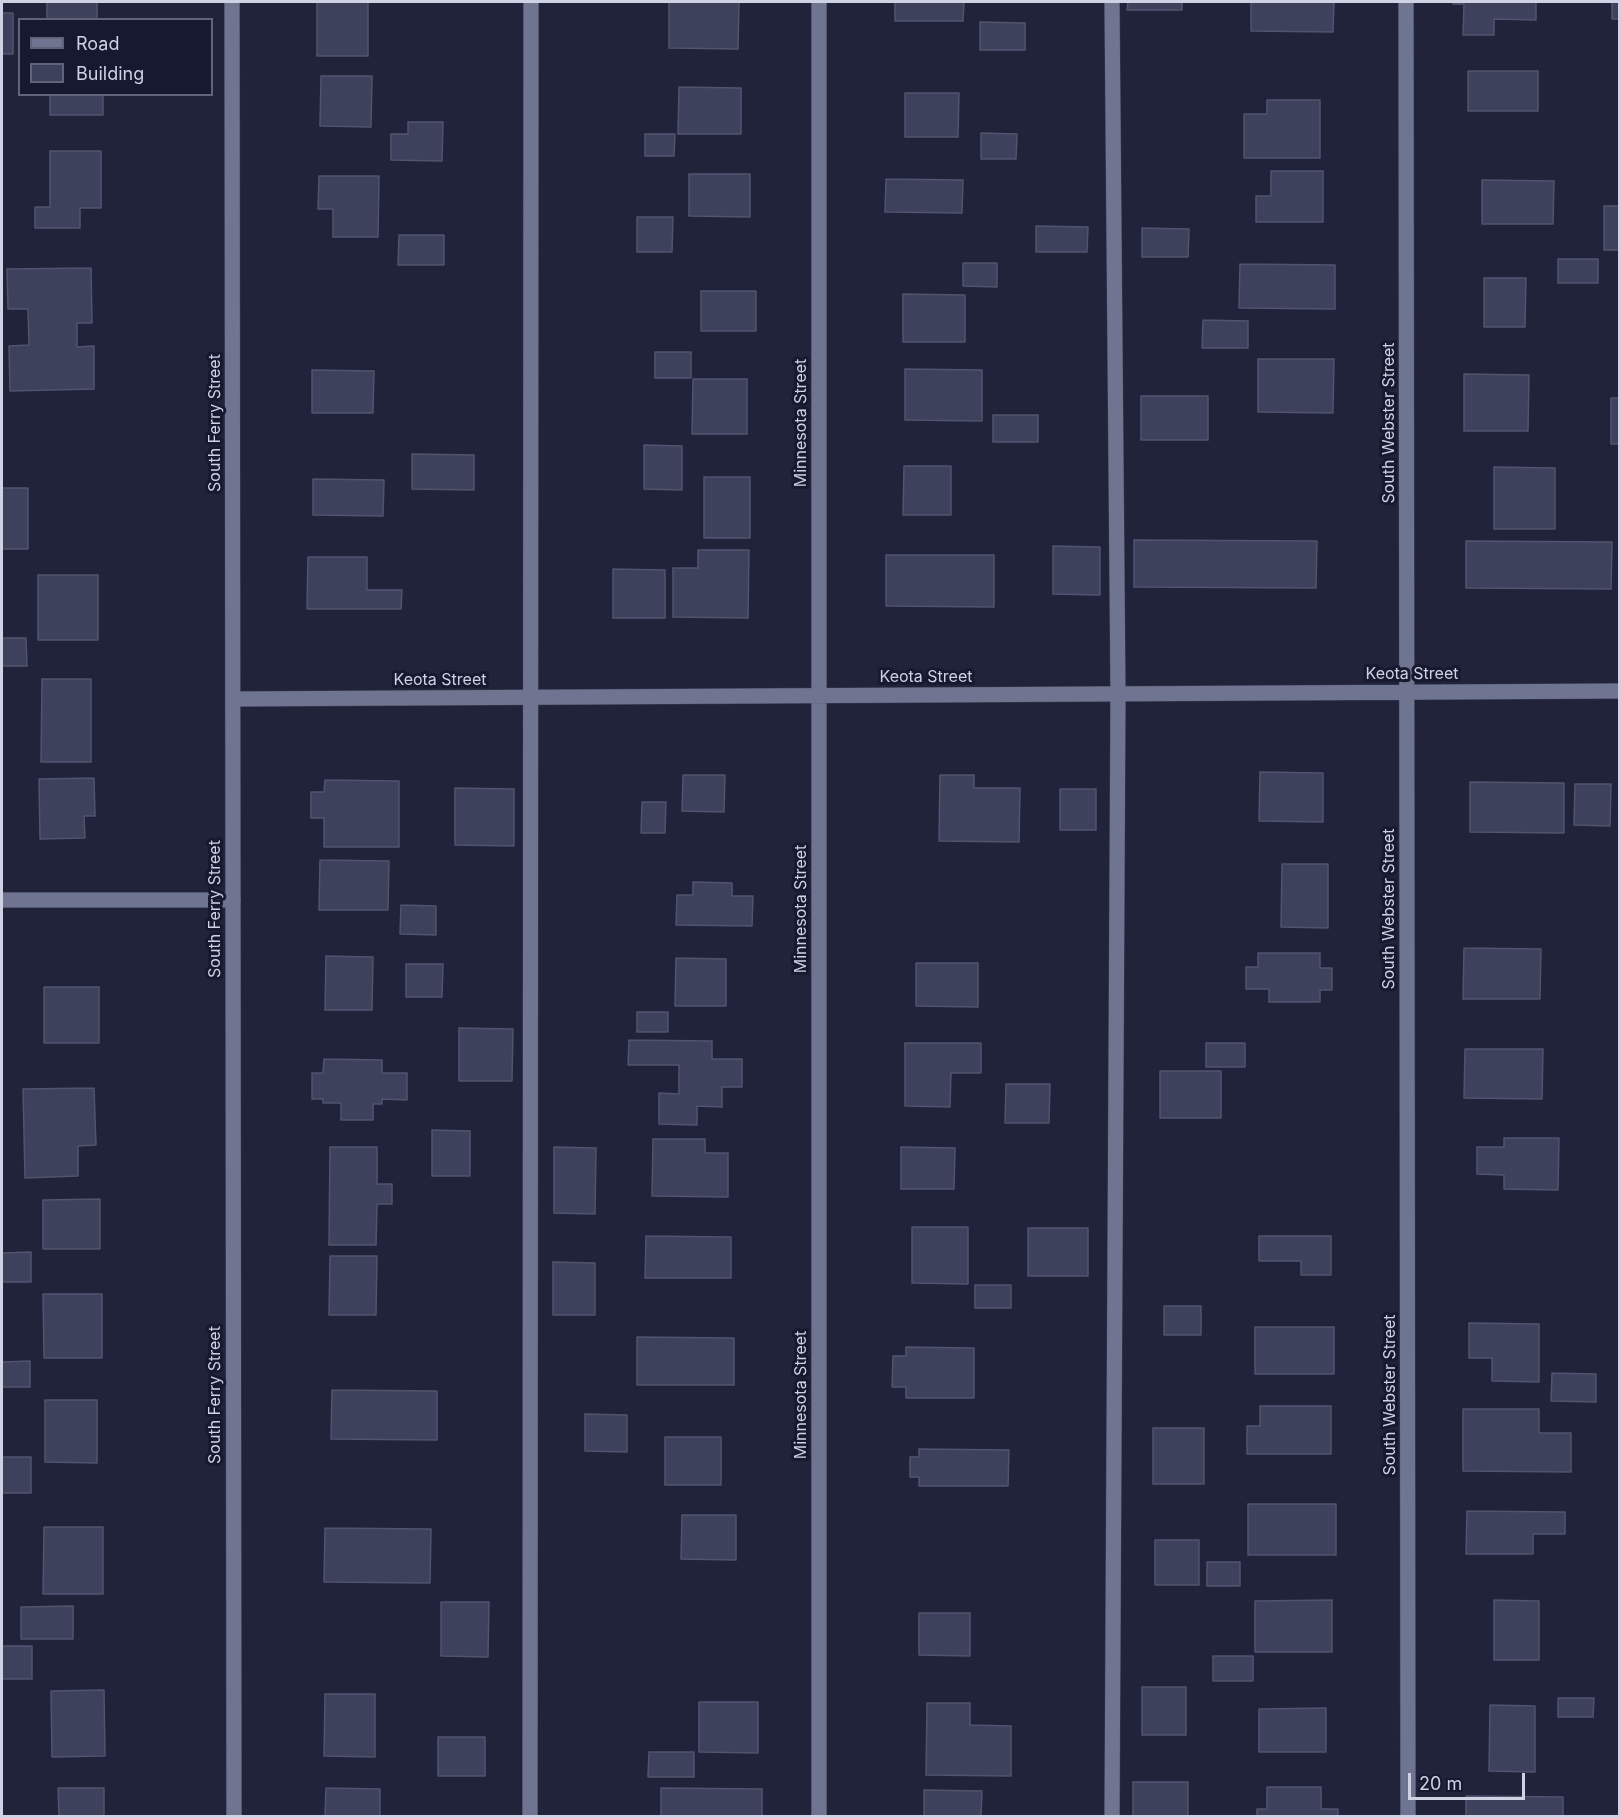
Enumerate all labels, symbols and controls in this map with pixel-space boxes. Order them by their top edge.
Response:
legend [18,18,213,96]
text: Road [76,33,119,54]
text: Building [76,63,144,84]
street label: South Webster Street [1379,342,1399,504]
street label: South Ferry Street [205,354,225,492]
street label: Minnesota Street [791,359,811,487]
street label: Keota Street [1366,664,1458,684]
street label: Keota Street [880,667,972,687]
street label: Keota Street [394,670,486,690]
street label: South Webster Street [1379,828,1399,990]
street label: South Ferry Street [205,840,225,978]
street label: Minnesota Street [791,845,811,973]
street label: South Webster Street [1380,1314,1400,1476]
street label: South Ferry Street [205,1326,225,1464]
street label: Minnesota Street [791,1331,811,1459]
scale bar [1411,1761,1528,1799]
text: 20 m [1419,1773,1462,1794]

